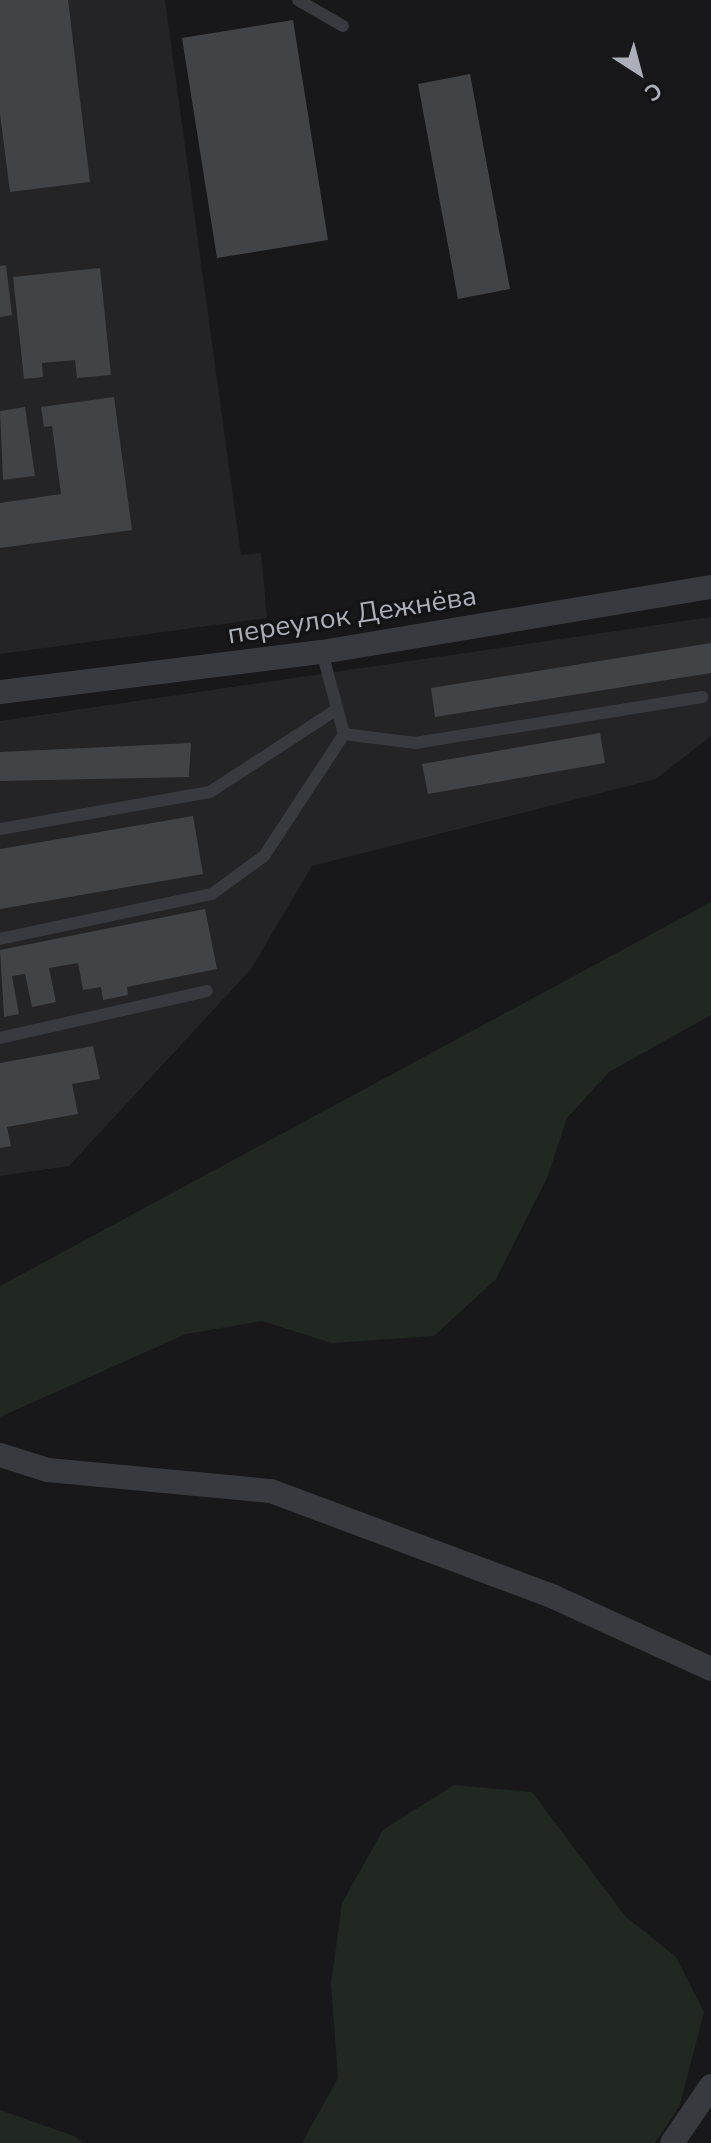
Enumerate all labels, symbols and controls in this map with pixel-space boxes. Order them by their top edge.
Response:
north arrow [599,32,679,112]
text: С [638,75,668,108]
street label: переулок Дежнёва [225,579,479,651]

